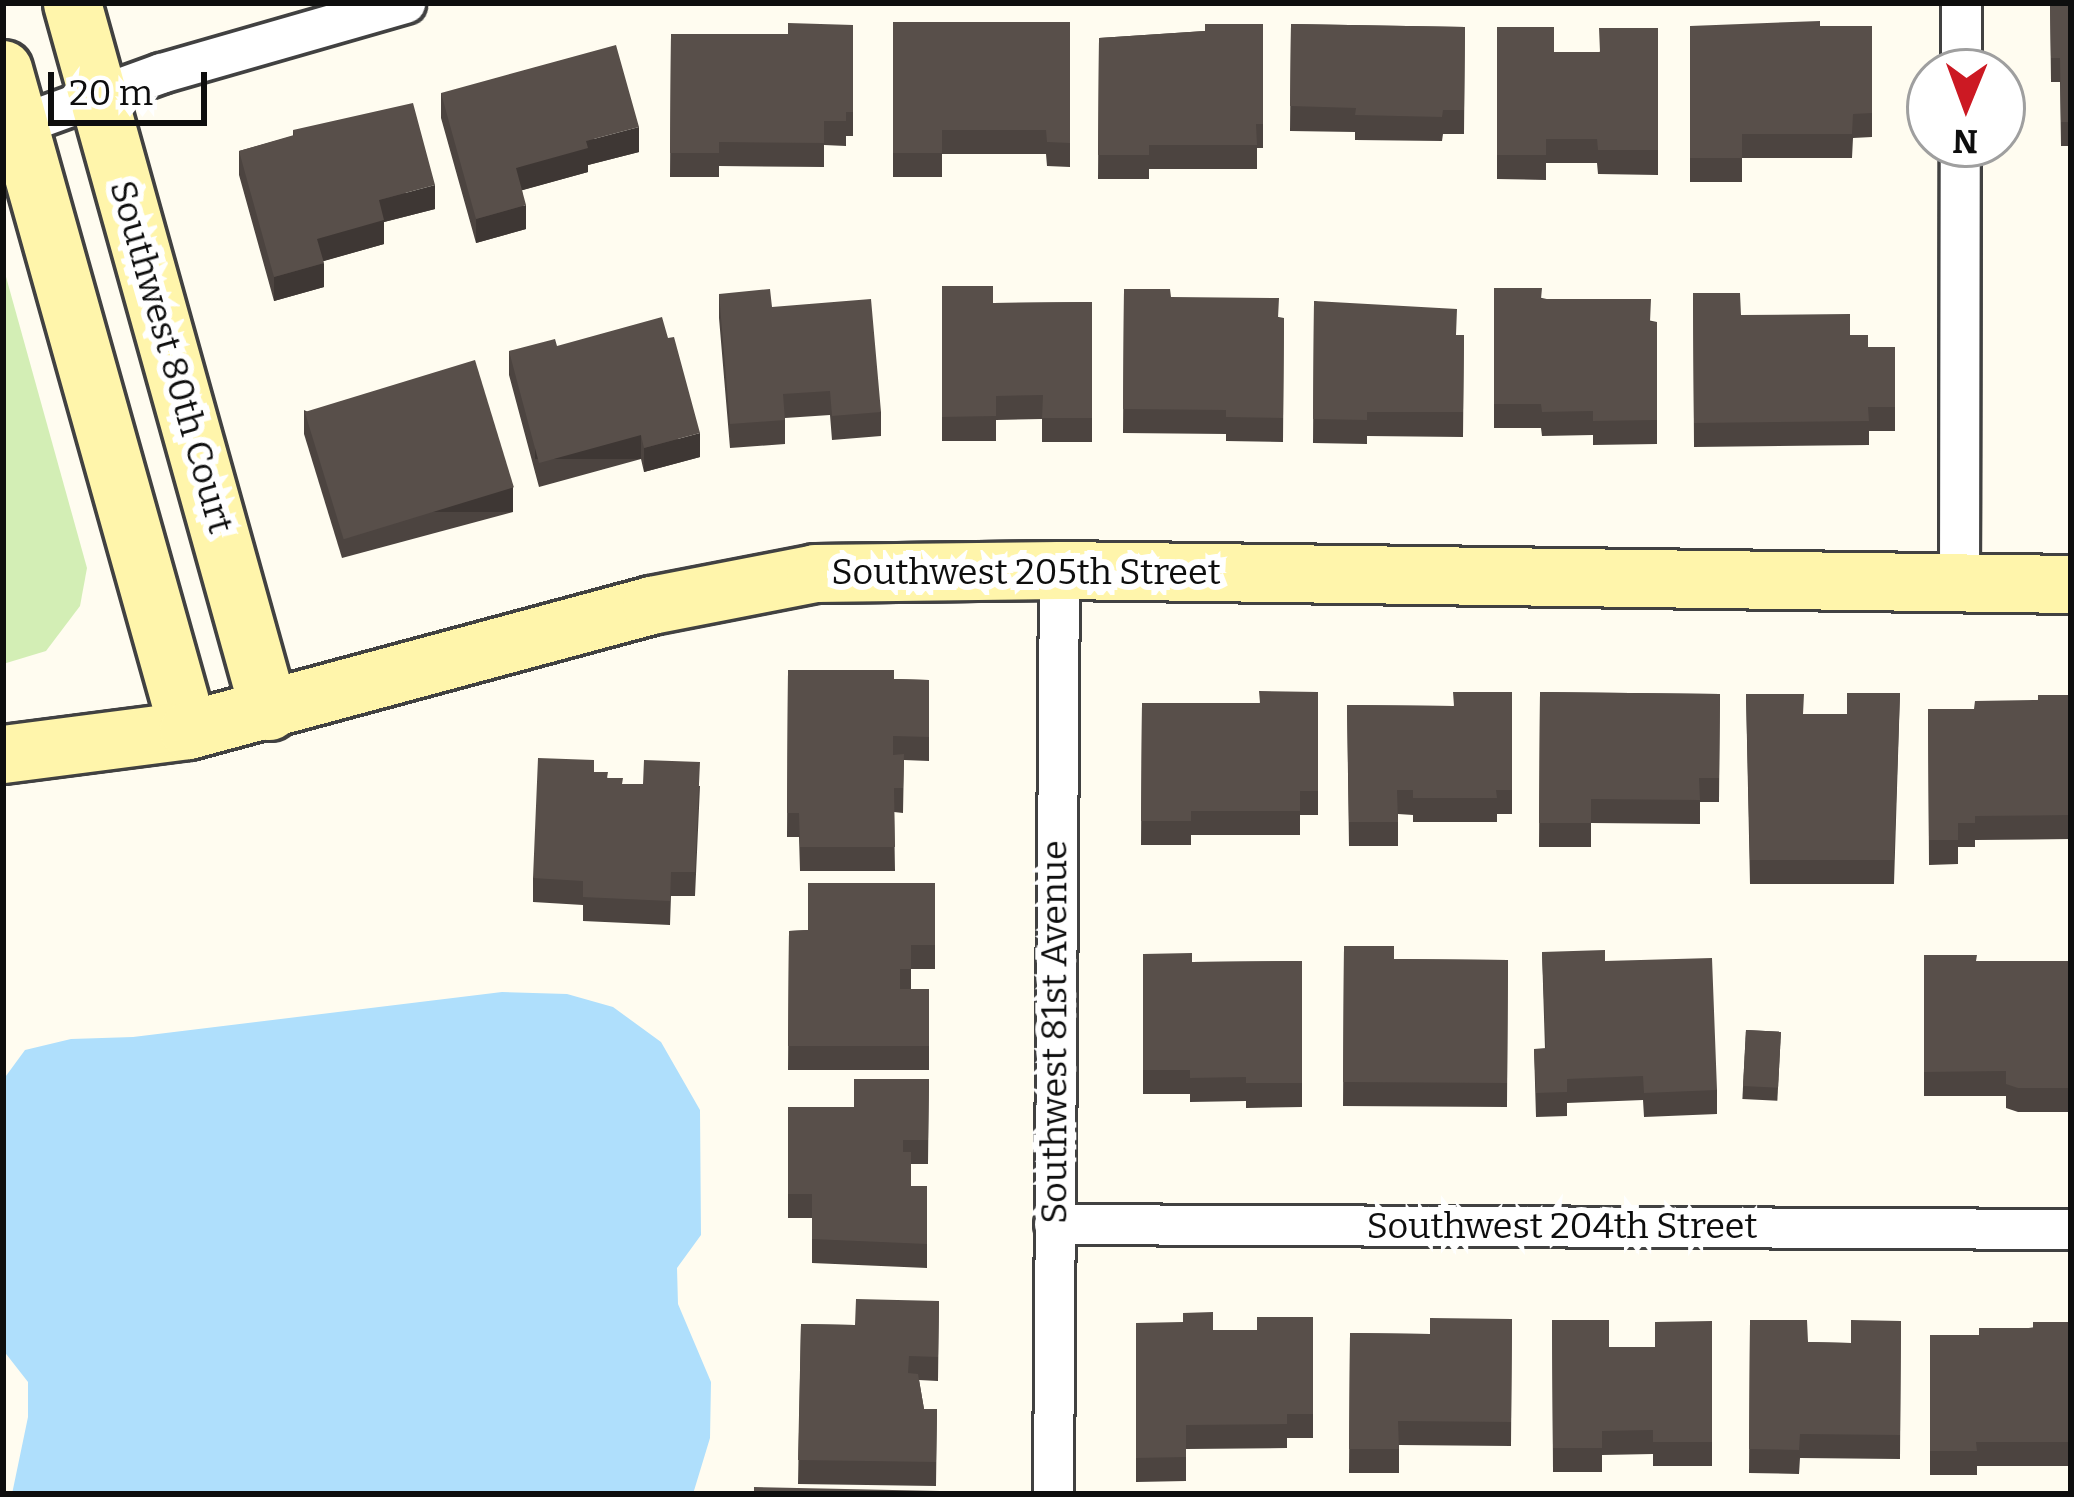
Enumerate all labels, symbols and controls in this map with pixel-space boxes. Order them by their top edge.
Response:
scale bar [54,48,213,122]
north arrow [1906,48,2026,168]
text: 20 m [69,71,153,115]
text: N [1952,121,1979,161]
street label: Southwest 80th Court [100,176,242,538]
street label: Southwest 205th Street [831,551,1221,595]
street label: Southwest 81st Avenue [1033,840,1077,1224]
street label: Southwest 204th Street [1366,1205,1758,1249]

